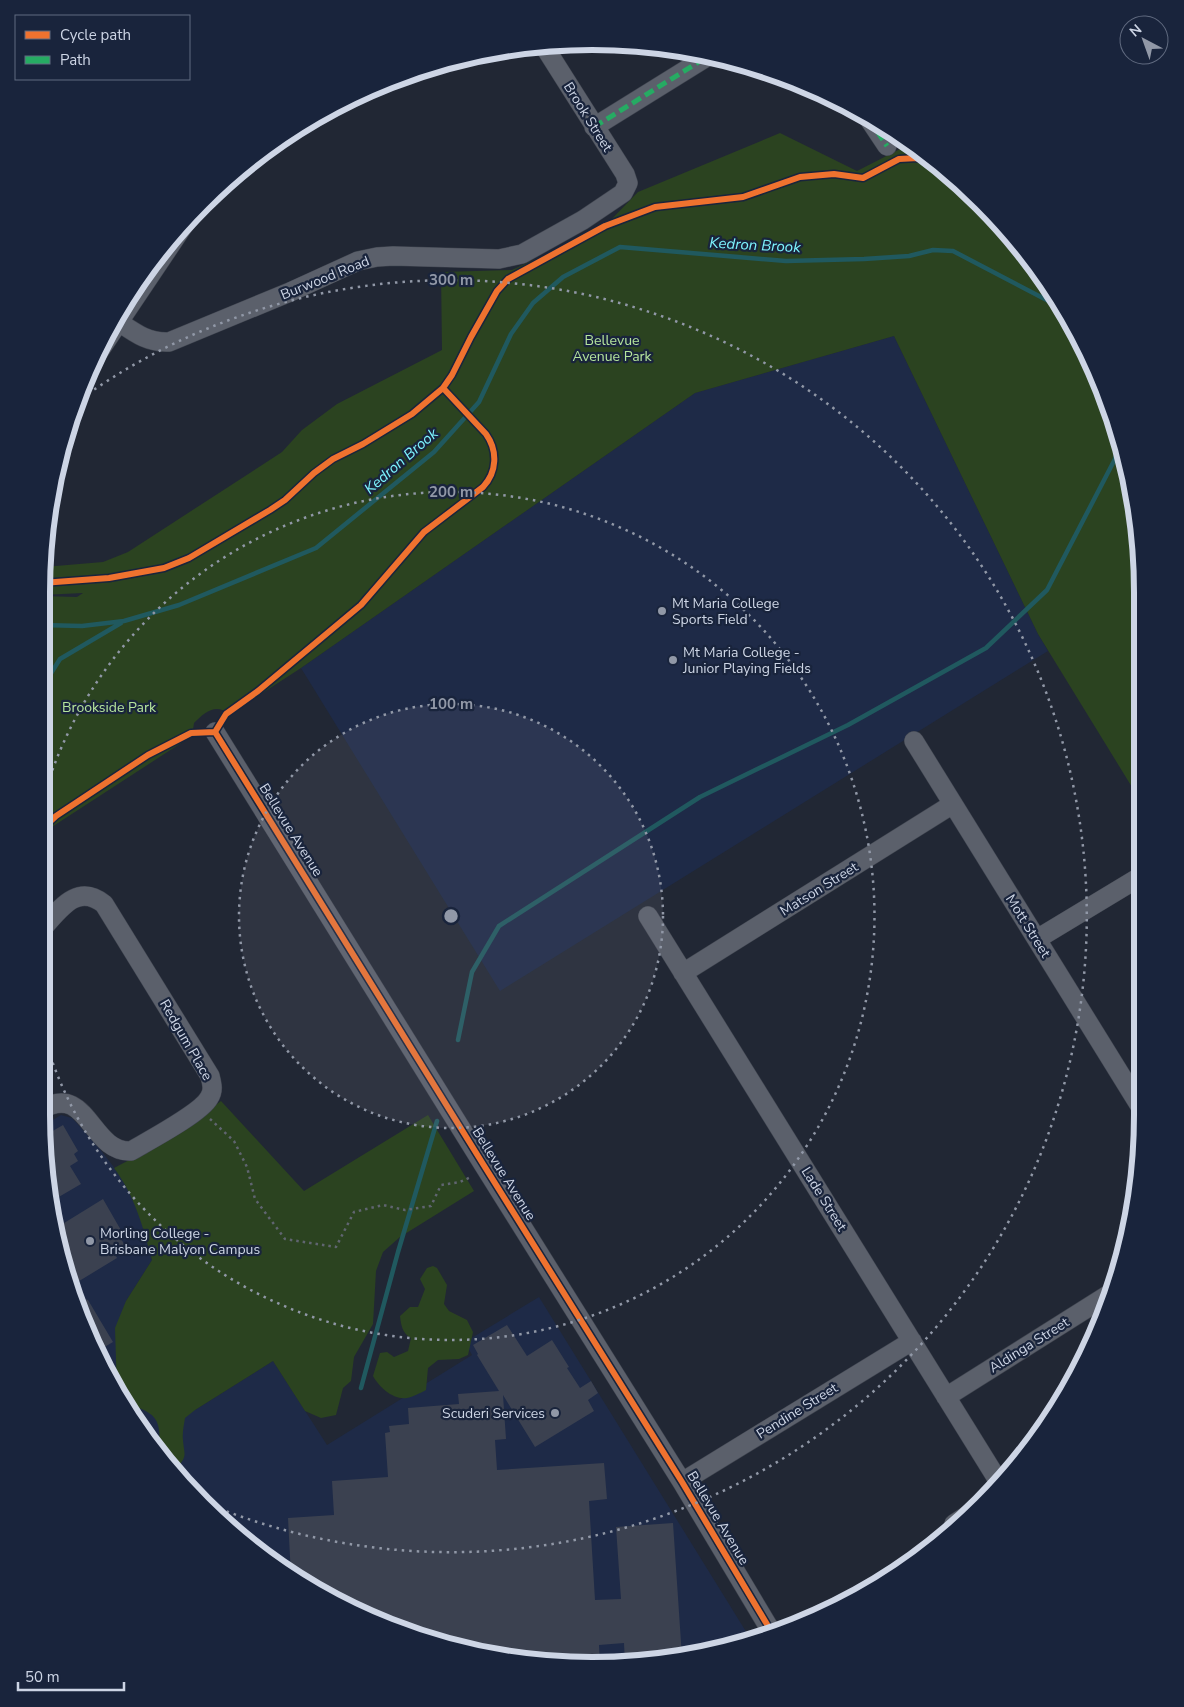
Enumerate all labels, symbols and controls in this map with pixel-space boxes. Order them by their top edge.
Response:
legend [15,15,190,80]
north arrow [1119,15,1169,65]
text: N [1126,20,1146,41]
text: Cycle path [60,25,131,45]
text: Path [60,50,91,70]
street label: Brook Street [559,79,617,156]
water label: Kedron Brook [709,233,802,257]
street label: Burwood Road [278,252,372,304]
text: 300 m [429,270,473,290]
park label: Bellevue Avenue Park [572,331,653,366]
water label: Kedron Brook [360,423,442,499]
text: 200 m [429,482,473,502]
place label: Mt Maria College Sports Field [672,594,779,629]
marker: Mt Maria College Sports Field [656,605,668,617]
place label: Mt Maria College - Junior Playing Fields [682,643,811,678]
marker: Mt Maria College - Junior Playing Fields [667,654,679,666]
text: 100 m [429,694,473,714]
park label: Brookside Park [62,698,157,717]
street label: Bellevue Avenue [255,780,327,880]
street label: Matson Street [776,857,862,921]
street label: Mott Street [1001,891,1055,961]
centre of rings [442,907,460,925]
street label: Redgum Place [155,996,217,1084]
street label: Bellevue Avenue [468,1124,540,1224]
street label: Lade Street [797,1163,851,1235]
place label: Morling College - Brisbane Malyon Campus [100,1224,260,1259]
marker: Morling College - Brisbane Malyon Campus [84,1235,96,1247]
street label: Aldinga Street [985,1313,1073,1377]
street label: Pendine Street [753,1378,841,1444]
place label: Scuderi Services [442,1404,545,1423]
marker: Scuderi Services [549,1407,561,1419]
street label: Bellevue Avenue [682,1468,754,1568]
scale bar [18,1660,124,1692]
text: 50 m [25,1667,60,1687]

